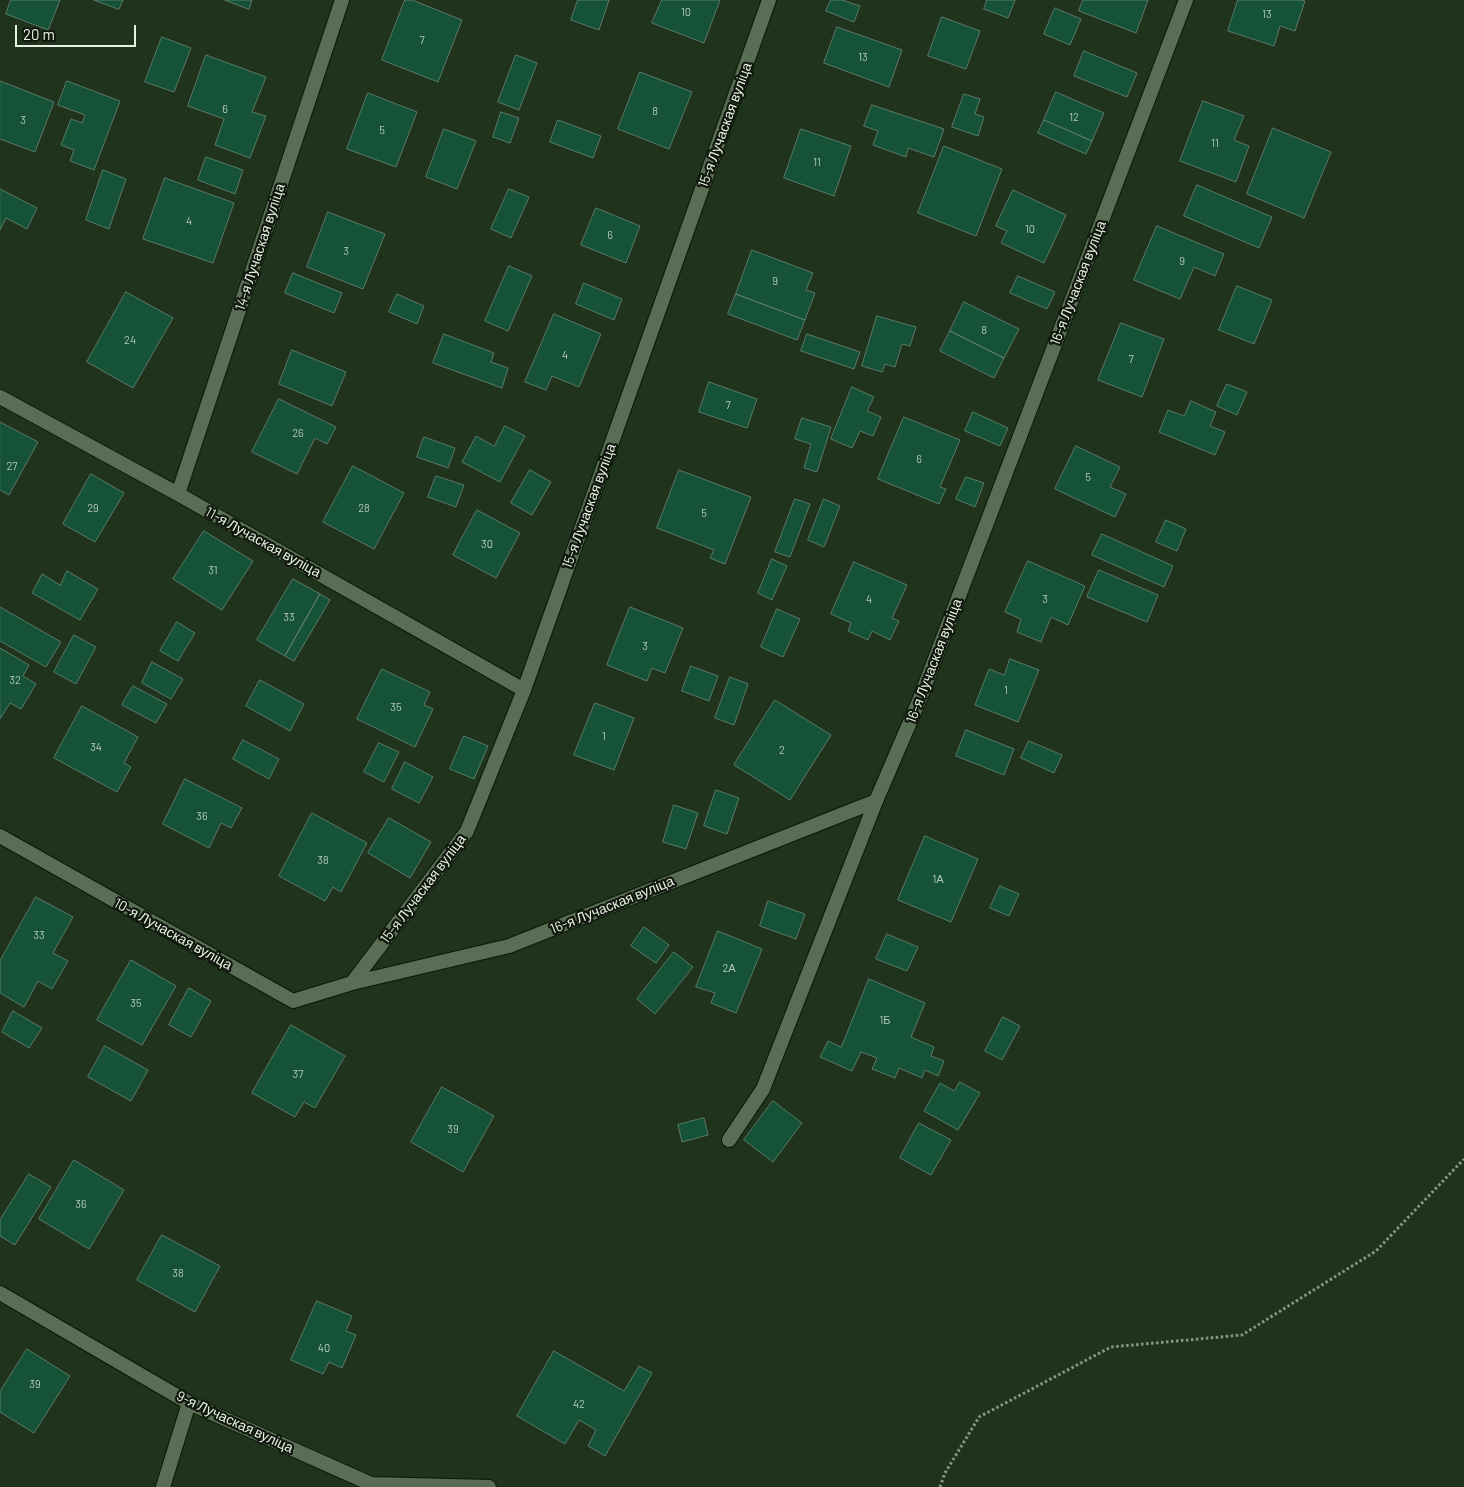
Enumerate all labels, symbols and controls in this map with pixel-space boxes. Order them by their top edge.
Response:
house number: 10 [681,5,691,19]
house number: 13 [1262,7,1272,21]
scale bar [18,15,139,47]
text: 20 m [23,25,55,43]
house number: 7 [419,33,425,47]
house number: 13 [858,50,868,64]
street label: 15-я Лучаская вуліца [695,60,755,190]
house number: 6 [222,102,228,116]
house number: 8 [652,104,658,118]
house number: 12 [1069,110,1079,124]
house number: 3 [20,113,26,127]
house number: 5 [379,123,385,137]
house number: 11 [1211,136,1219,150]
house number: 11 [813,155,821,169]
street label: 14-я Лучаская вуліца [232,181,288,313]
house number: 4 [186,214,192,228]
street label: 16-я Лучаская вуліца [1047,218,1109,348]
house number: 10 [1025,222,1035,236]
house number: 6 [607,228,613,242]
house number: 3 [343,244,349,258]
house number: 9 [1179,254,1185,268]
house number: 9 [772,274,778,288]
house number: 8 [981,323,987,337]
house number: 24 [124,333,136,347]
house number: 4 [562,348,568,362]
house number: 7 [1128,352,1134,366]
house number: 7 [725,398,731,412]
house number: 26 [292,426,304,440]
street label: 15-я Лучаская вуліца [559,441,619,571]
house number: 6 [916,452,922,466]
house number: 27 [6,459,18,473]
house number: 5 [1085,470,1091,484]
house number: 29 [87,501,99,515]
house number: 28 [358,501,370,515]
street label: 11-я Лучаская вуліца [202,503,324,581]
house number: 5 [701,506,707,520]
house number: 30 [481,537,493,551]
house number: 31 [208,563,218,577]
house number: 4 [866,592,872,606]
house number: 3 [1042,592,1048,606]
street label: 16-я Лучаская вуліца [903,596,965,726]
house number: 33 [283,610,295,624]
house number: 3 [642,639,648,653]
house number: 32 [9,673,21,687]
house number: 1 [1004,683,1008,697]
house number: 35 [390,700,402,714]
house number: 1 [602,729,606,743]
house number: 34 [90,740,102,754]
house number: 2 [779,743,785,757]
house number: 36 [196,809,208,823]
street label: 15-я Лучаская вуліца [377,831,469,947]
house number: 38 [317,853,329,867]
street label: 16-я Лучаская вуліца [548,872,676,938]
house number: 1А [932,872,944,886]
street label: 10-я Лучаская вуліца [111,895,235,973]
house number: 33 [33,928,45,942]
house number: 2А [722,961,736,975]
house number: 35 [130,996,142,1010]
house number: 1Б [879,1013,891,1027]
house number: 37 [293,1067,303,1081]
house number: 39 [447,1122,459,1136]
house number: 36 [75,1197,87,1211]
house number: 38 [172,1266,184,1280]
house number: 40 [318,1341,330,1355]
house number: 39 [29,1377,41,1391]
street label: 9-я Лучаская вуліца [174,1388,296,1456]
house number: 42 [573,1397,585,1411]

